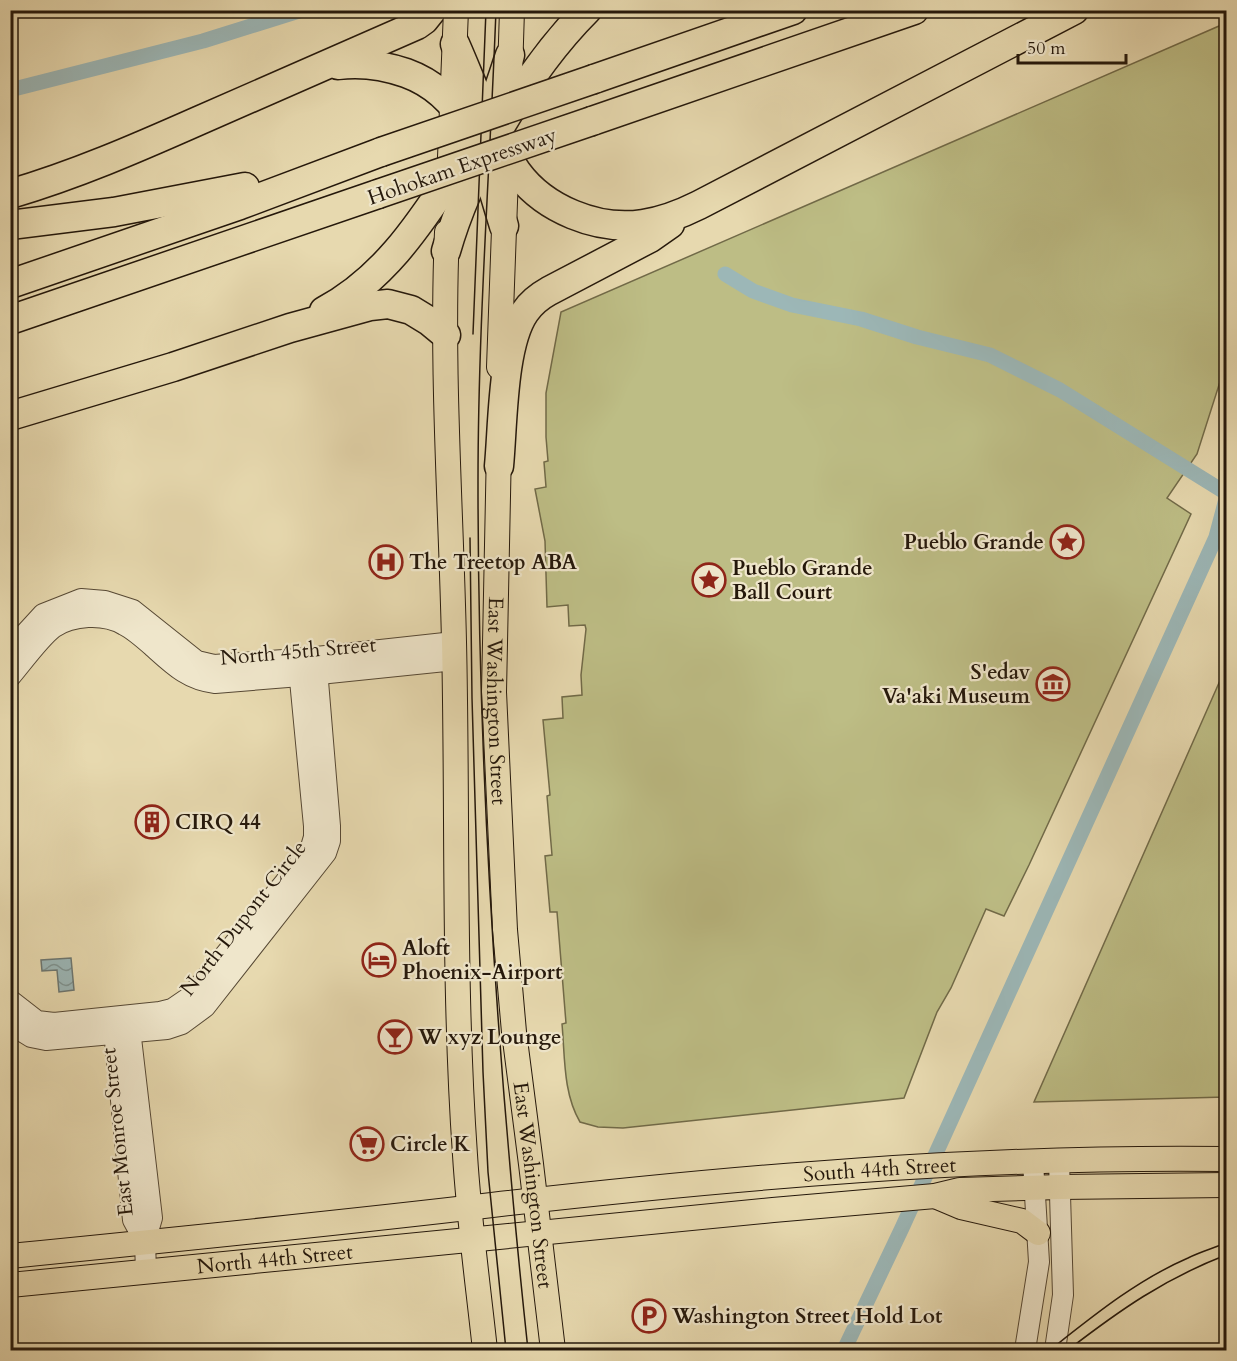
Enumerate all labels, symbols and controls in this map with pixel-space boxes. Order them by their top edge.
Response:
scale bar [1018,27,1126,65]
text: 50 m [1027,36,1066,61]
street label: Hohokam Expressway [364,120,561,212]
place icon: Pueblo Grande [1049,524,1085,560]
place label: Pueblo Grande [903,528,1044,557]
hospital icon: The Treetop ABA [368,544,404,580]
place label: The Treetop ABA [409,548,577,577]
place label: Pueblo Grande Ball Court [732,554,873,607]
place icon: Pueblo Grande Ball Court [691,562,727,598]
street label: East Washington Street [479,597,513,806]
street label: North 45th Street [219,630,378,673]
place label: S'edav Va'aki Museum [882,658,1031,711]
museum icon: S'edav Va'aki Museum [1035,666,1071,702]
building icon: CIRQ 44 [134,804,170,840]
place label: CIRQ 44 [175,808,261,837]
street label: North Dupont Circle [173,834,313,1002]
place label: Aloft Phoenix-Airport [402,934,563,987]
hotel icon: Aloft Phoenix-Airport [361,942,397,978]
bar icon: W xyz Lounge [377,1019,413,1055]
place label: W xyz Lounge [417,1023,561,1052]
street label: East Monroe Street [94,1046,141,1218]
street label: East Washington Street [506,1080,560,1290]
supermarket icon: Circle K [349,1126,385,1162]
place label: Circle K [390,1130,470,1159]
street label: South 44th Street [802,1151,957,1189]
street label: North 44th Street [195,1237,355,1282]
parking icon: Washington Street Hold Lot [631,1298,667,1334]
place label: Washington Street Hold Lot [671,1302,943,1331]

